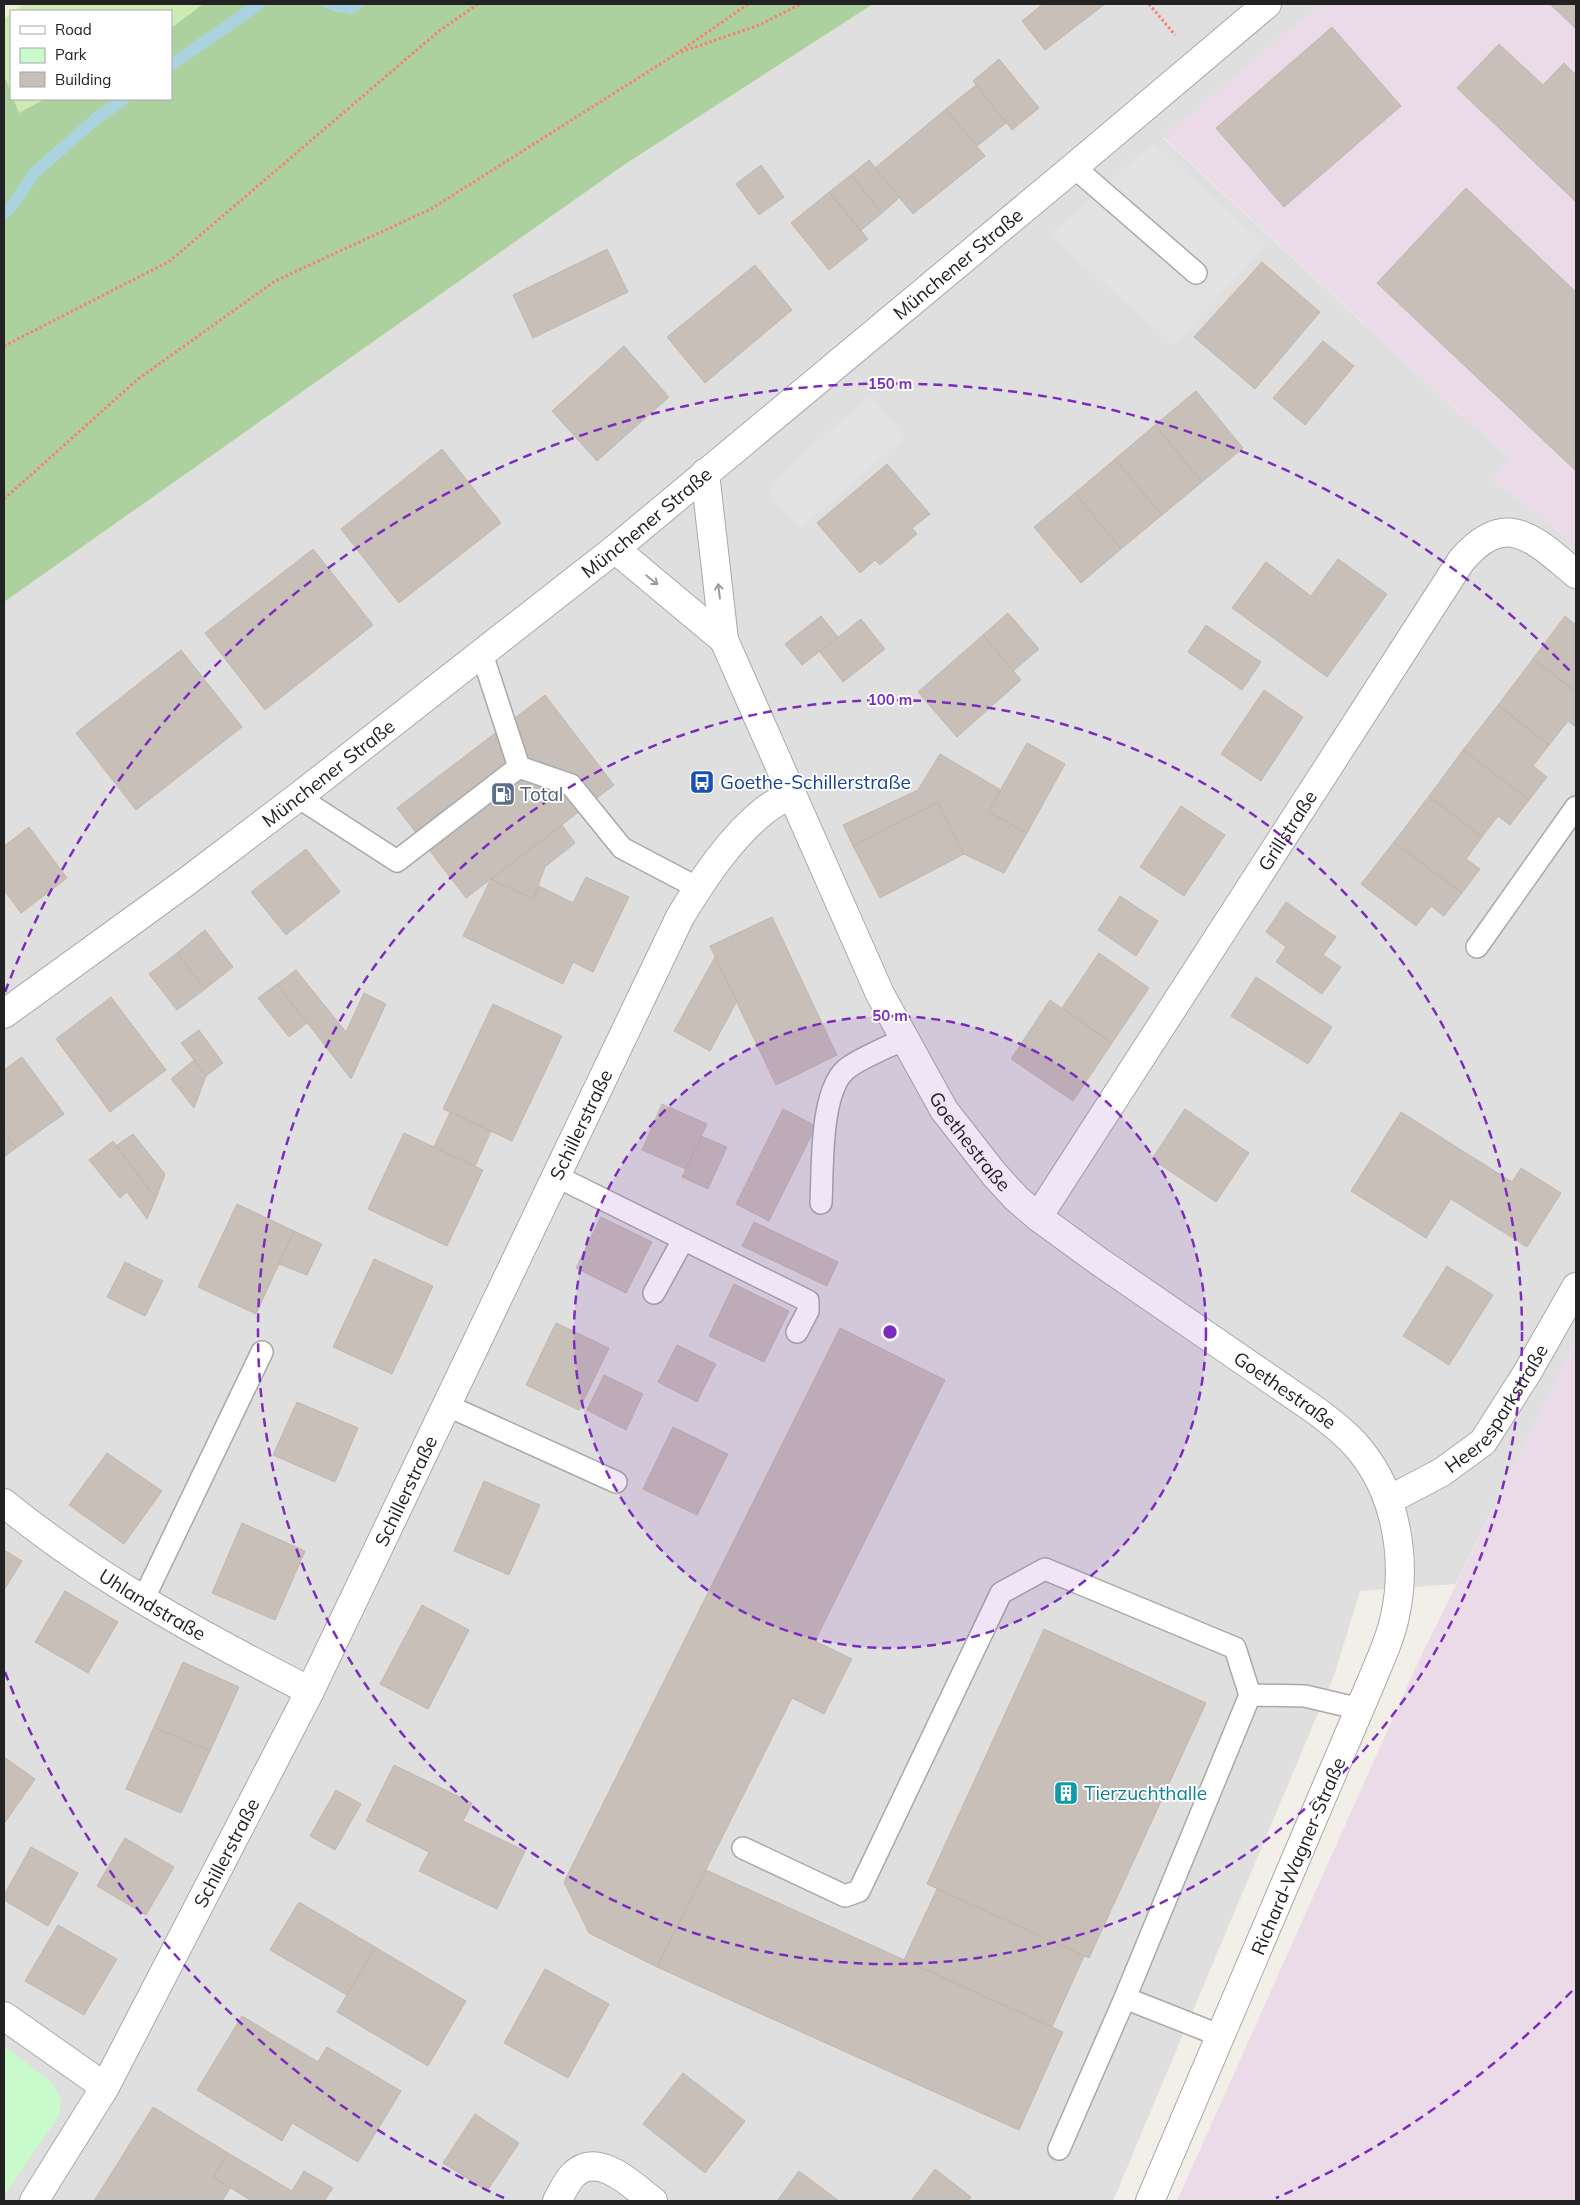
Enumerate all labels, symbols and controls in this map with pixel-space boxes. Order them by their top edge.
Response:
legend [10,10,172,100]
text: Road [55,20,92,39]
text: Park [55,45,87,64]
text: Building [55,70,111,89]
street label: Münchener Straße [888,203,1028,325]
text: 150 m [868,374,912,393]
street label: Münchener Straße [576,462,716,583]
one-way arrow [645,575,658,586]
one-way arrow [714,584,724,600]
text: 100 m [868,690,912,709]
street label: Münchener Straße [257,714,399,832]
bus stop icon: Goethe-Schillerstraße [689,769,715,795]
place label: Goethe-Schillerstraße [720,770,911,794]
fuel station icon: Total [490,781,516,807]
place label: Total [520,782,563,806]
street label: Grillstraße [1253,786,1322,875]
text: 50 m [872,1006,908,1025]
street label: Schillerstraße [544,1065,617,1184]
street label: Goethestraße [924,1087,1016,1196]
centre of rings [881,1323,899,1341]
street label: Heeresparkstraße [1440,1340,1553,1478]
street label: Goethestraße [1229,1346,1341,1434]
street label: Schillerstraße [369,1432,442,1550]
street label: Uhlandstraße [95,1563,210,1646]
street label: Richard-Wagner-Straße [1245,1753,1351,1959]
building icon: Tierzuchthalle [1053,1780,1079,1806]
place label: Tierzuchthalle [1084,1781,1207,1805]
street label: Schillerstraße [188,1794,264,1912]

